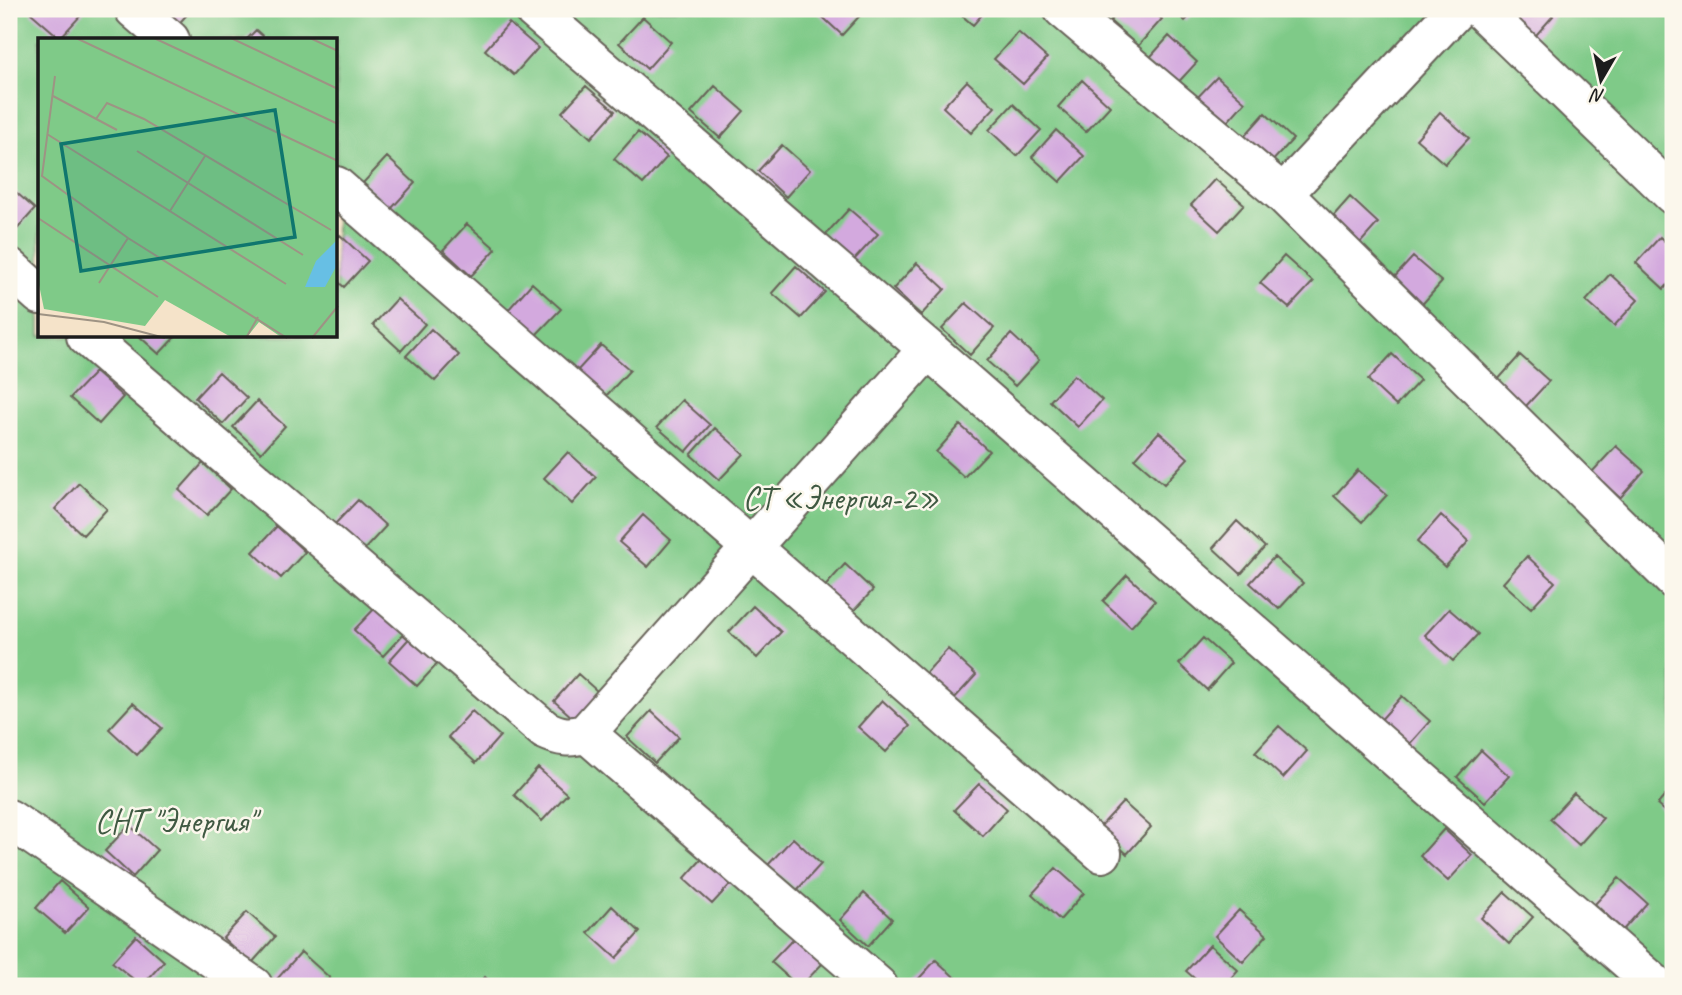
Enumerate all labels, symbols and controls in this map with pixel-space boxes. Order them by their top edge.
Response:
inset map [38,38,338,338]
north arrow [1566,46,1636,116]
text: N [1588,83,1606,109]
park label: СТ «Энергия-2» [743,477,939,519]
park label: СНТ "Энергия" [95,800,261,842]

